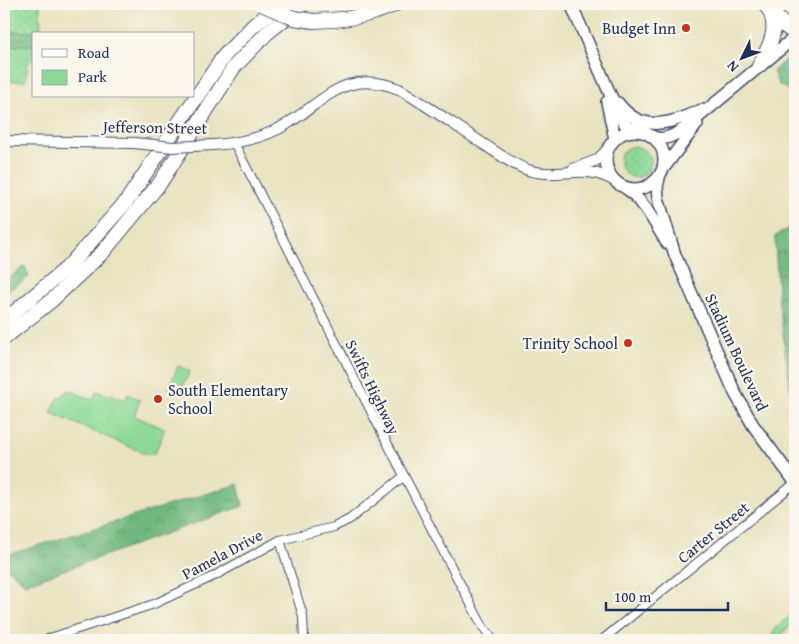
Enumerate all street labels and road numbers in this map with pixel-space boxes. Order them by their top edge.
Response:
street label: Jefferson Street [101,114,208,140]
street label: Stadium Boulevard [699,289,775,415]
street label: Swifts Highway [340,335,406,439]
street label: Carter Street [672,495,754,569]
street label: Pamela Drive [177,523,267,585]

